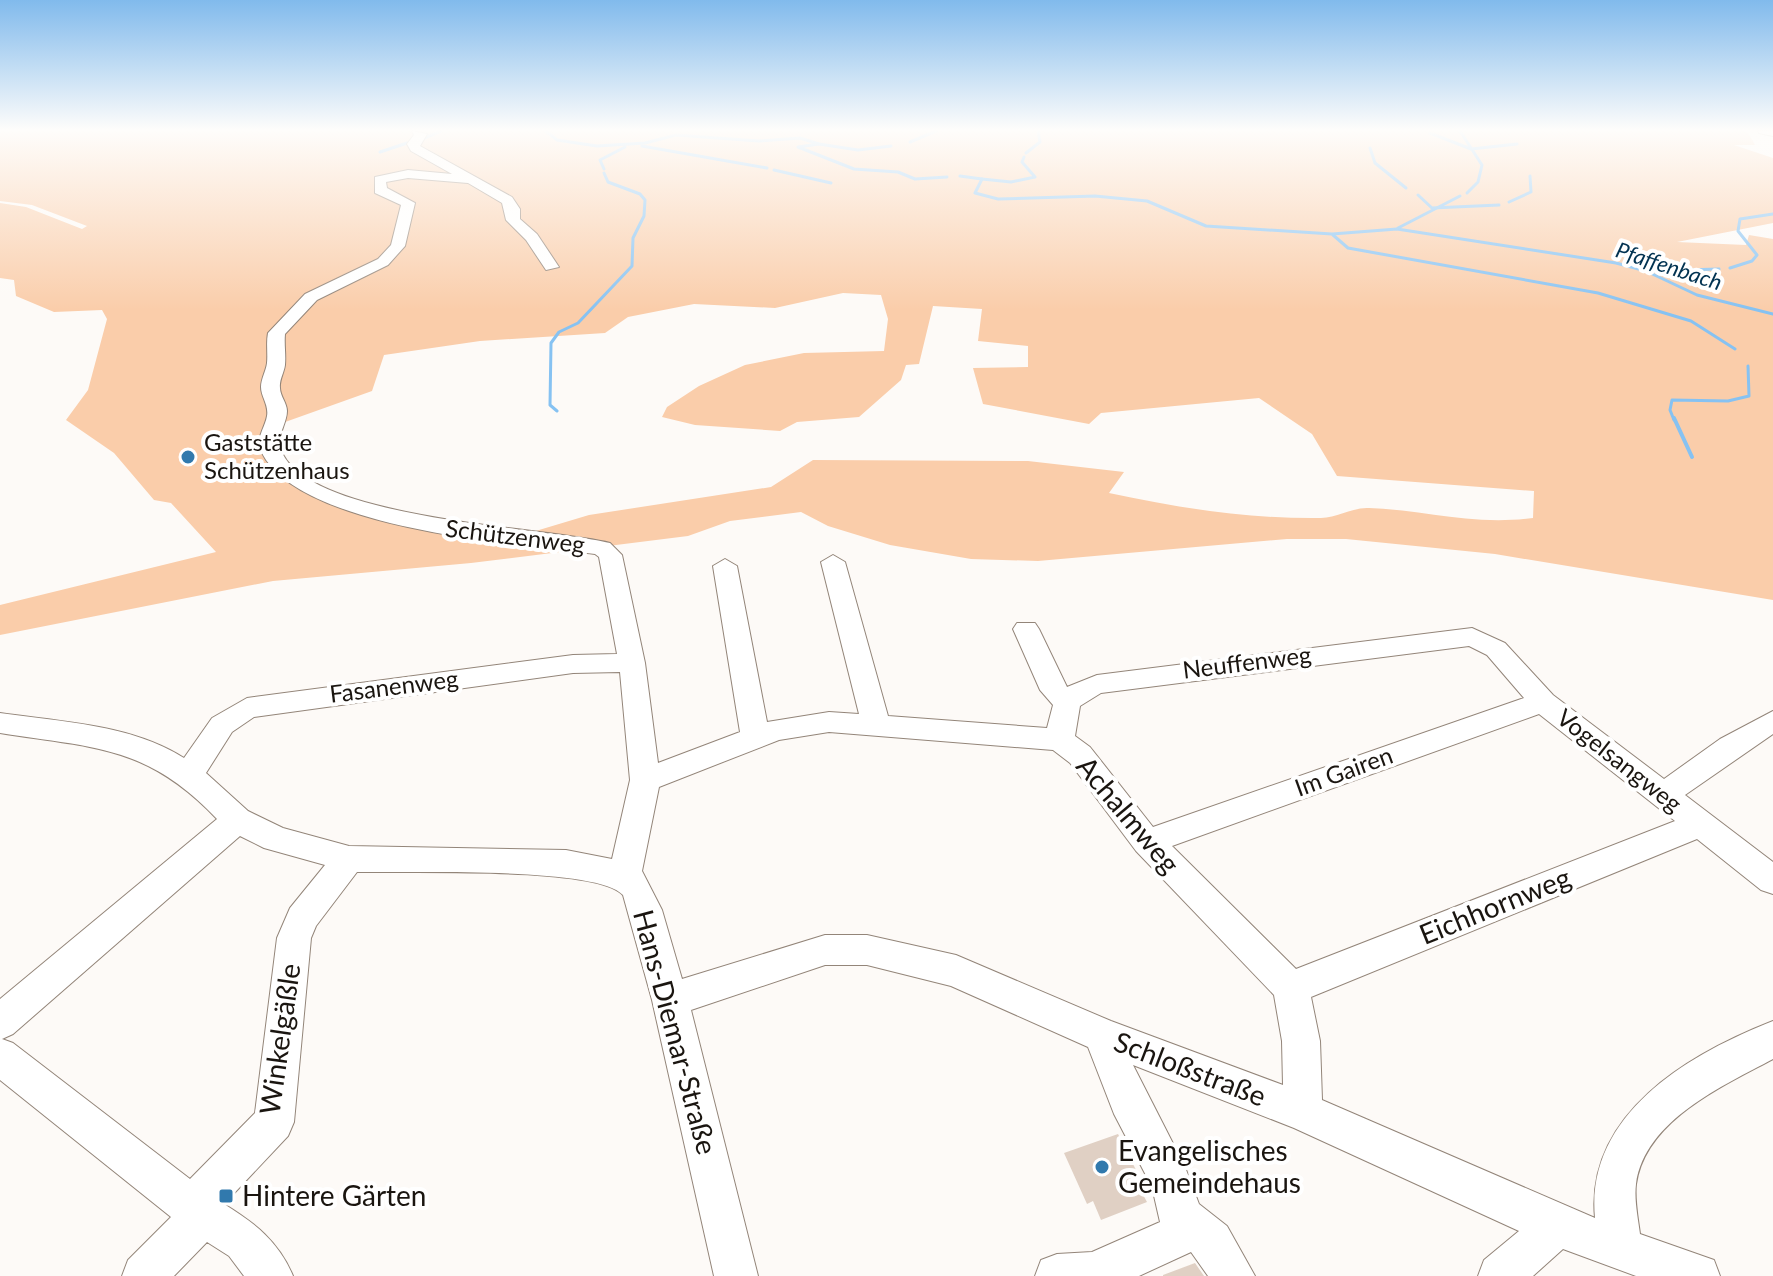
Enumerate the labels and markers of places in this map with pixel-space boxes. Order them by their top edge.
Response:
place label: Gaststätte Schützenhaus [204,427,350,484]
marker: Gaststätte Schützenhaus [179,448,197,466]
place label: Evangelisches Gemeindehaus [1118,1133,1301,1199]
marker: Evangelisches Gemeindehaus [1093,1158,1111,1176]
place label: Hintere Gärten [242,1178,427,1212]
marker: Hintere Gärten [217,1187,235,1205]

